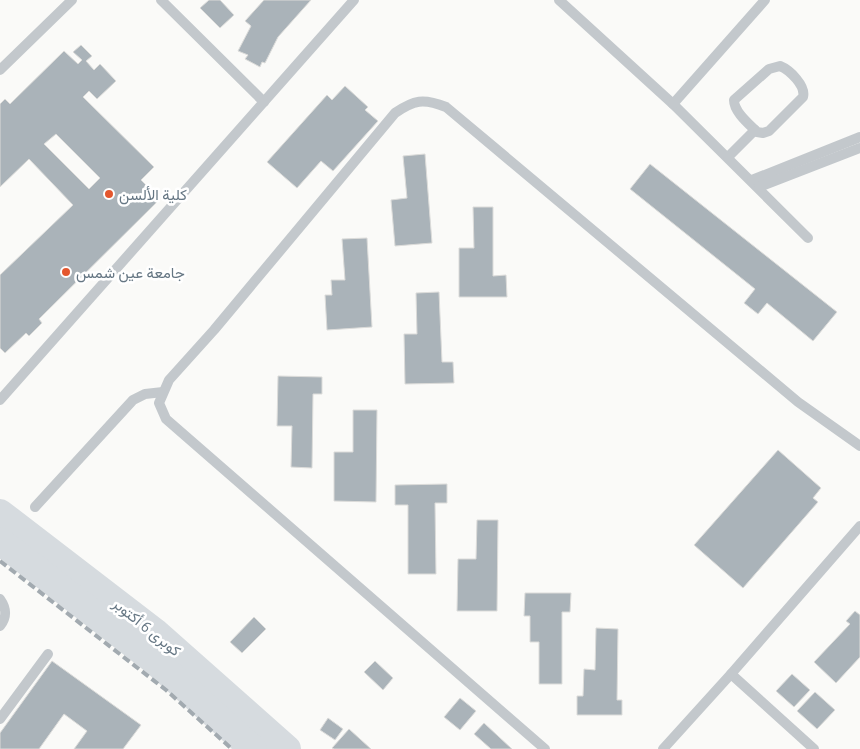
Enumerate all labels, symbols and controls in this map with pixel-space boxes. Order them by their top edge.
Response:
place label: كلية الألسن [119,186,187,205]
marker: كلية الألسن [103,188,115,200]
place label: جامعة عين شمس [76,264,185,283]
marker: جامعة عين شمس [60,266,72,278]
street label: كوبرى 6 أكتوبر [108,594,184,661]

